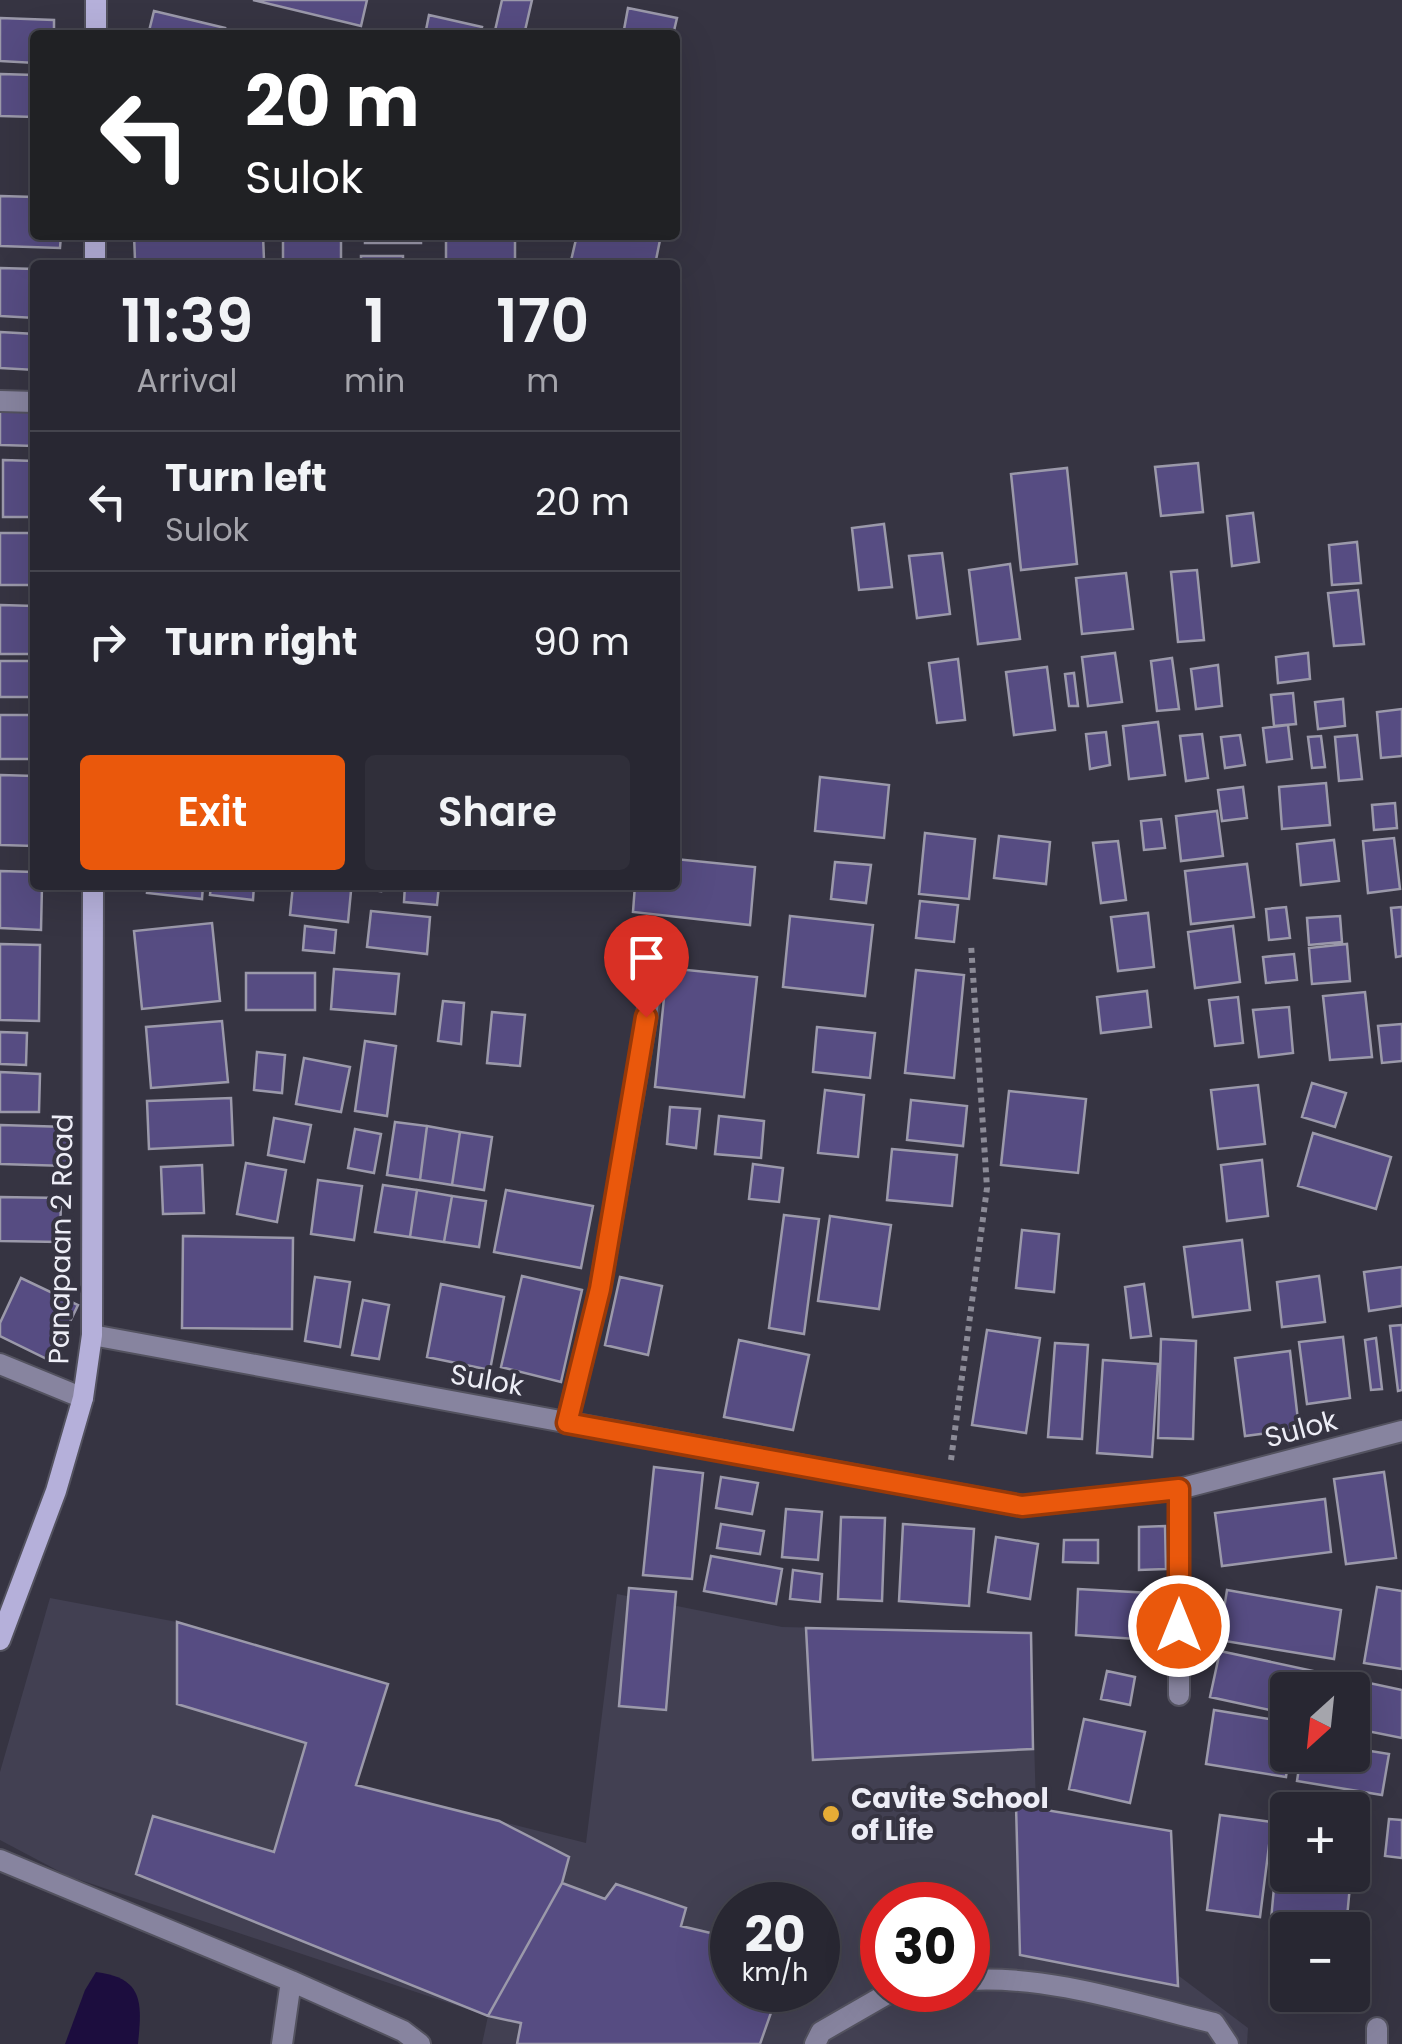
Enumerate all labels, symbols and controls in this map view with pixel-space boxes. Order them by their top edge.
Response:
text: 20 m [245,52,420,151]
icon: left [80,70,210,200]
text: Sulok [245,146,363,209]
text: 11:39 [121,279,253,363]
text: 1 [364,279,386,363]
text: 170 [496,279,589,363]
text: Arrival [137,358,237,403]
text: min [344,358,405,403]
text: m [526,358,559,403]
text: Turn left [165,451,327,504]
icon: left [80,474,135,529]
text: 20 m [535,475,630,528]
text: Sulok [165,507,249,552]
icon: right [80,614,135,669]
text: Turn right [165,615,357,668]
text: 90 m [533,615,630,668]
button: Exit [80,755,345,870]
button: Share [365,755,630,870]
pin [604,915,689,1018]
icon: arrive [619,930,674,985]
street label: Panapaan 2 Road [39,1113,83,1365]
street label: Sulok [447,1354,527,1406]
street label: Sulok [1260,1400,1342,1457]
position arrow [1127,1574,1231,1678]
north arrow [1270,1672,1370,1772]
map controls [1270,1672,1370,2012]
place label: Cavite School of Life [851,1779,1049,1850]
button: + [1270,1792,1370,1892]
marker: Cavite School of Life [820,1803,842,1825]
speed limit sign: 30 [860,1882,990,2012]
text: 20 [744,1899,806,1970]
button: − [1270,1912,1370,2012]
text: km/h [742,1955,808,1990]

